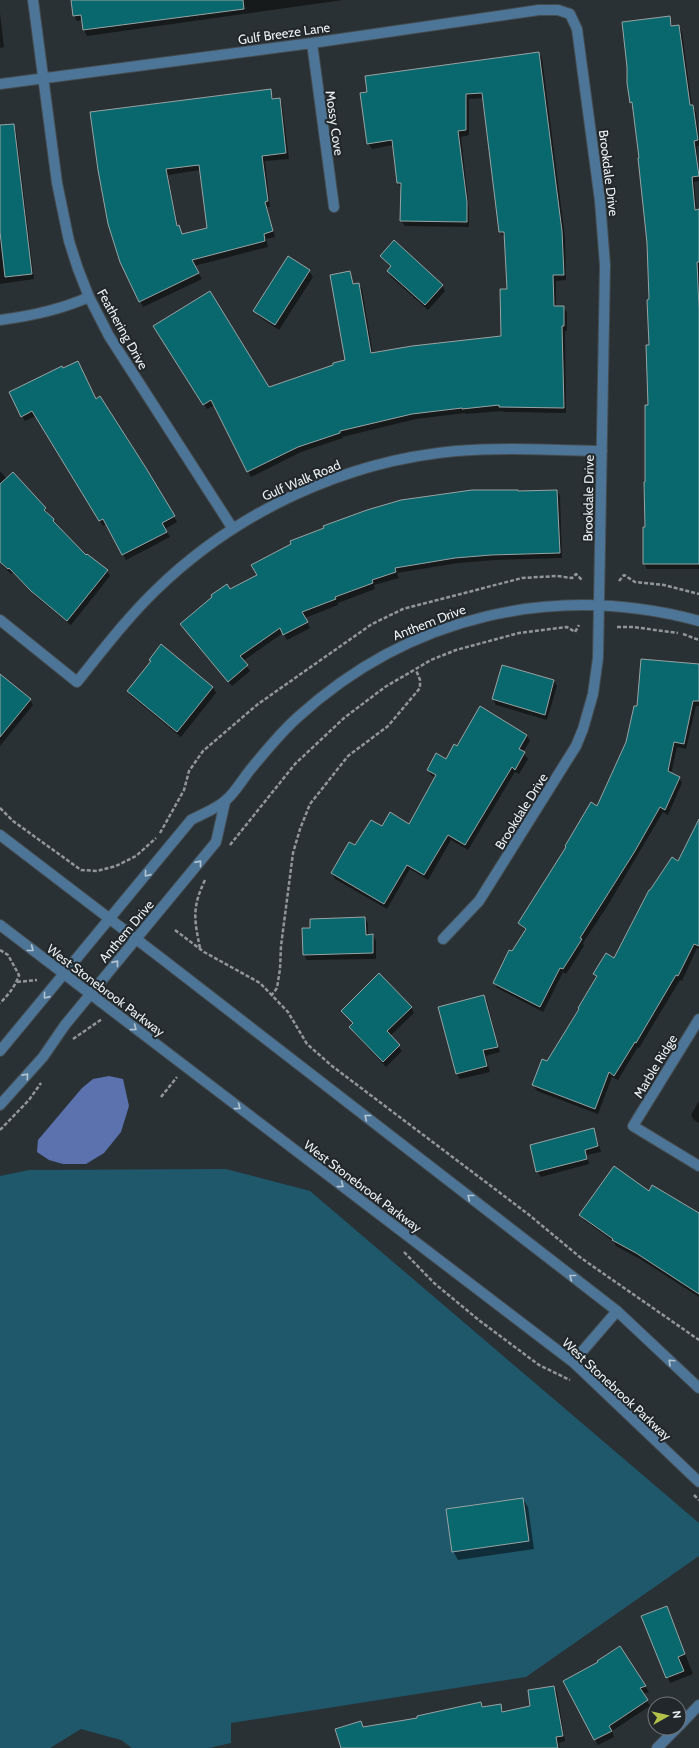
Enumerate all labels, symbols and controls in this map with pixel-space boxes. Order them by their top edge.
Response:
street label: Gulf Breeze Lane [237,19,331,47]
street label: Mossy Cove [323,89,348,157]
street label: Brookdale Drive [596,129,622,217]
street label: Feathering Drive [94,286,152,372]
street label: Brookdale Drive [579,454,597,541]
street label: Gulf Walk Road [259,456,343,504]
street label: Anthem Drive [390,601,468,643]
street label: Brookdale Drive [491,770,551,852]
one-way arrow [194,861,201,868]
one-way arrow [144,870,151,877]
street label: Anthem Drive [95,896,157,966]
street label: West Stonebrook Parkway [44,940,168,1040]
one-way arrow [26,944,33,951]
one-way arrow [112,961,119,968]
one-way arrow [44,992,51,999]
one-way arrow [130,1023,137,1030]
street label: Marble Ridge [630,1031,680,1101]
one-way arrow [22,1073,29,1081]
one-way arrow [233,1102,240,1109]
one-way arrow [364,1115,371,1122]
street label: West Stonebrook Parkway [301,1136,425,1236]
one-way arrow [336,1181,343,1188]
one-way arrow [467,1195,474,1202]
one-way arrow [570,1274,577,1281]
street label: West Stonebrook Parkway [559,1334,675,1444]
one-way arrow [668,1359,675,1366]
north arrow [647,1696,687,1736]
text: N [669,1710,684,1719]

